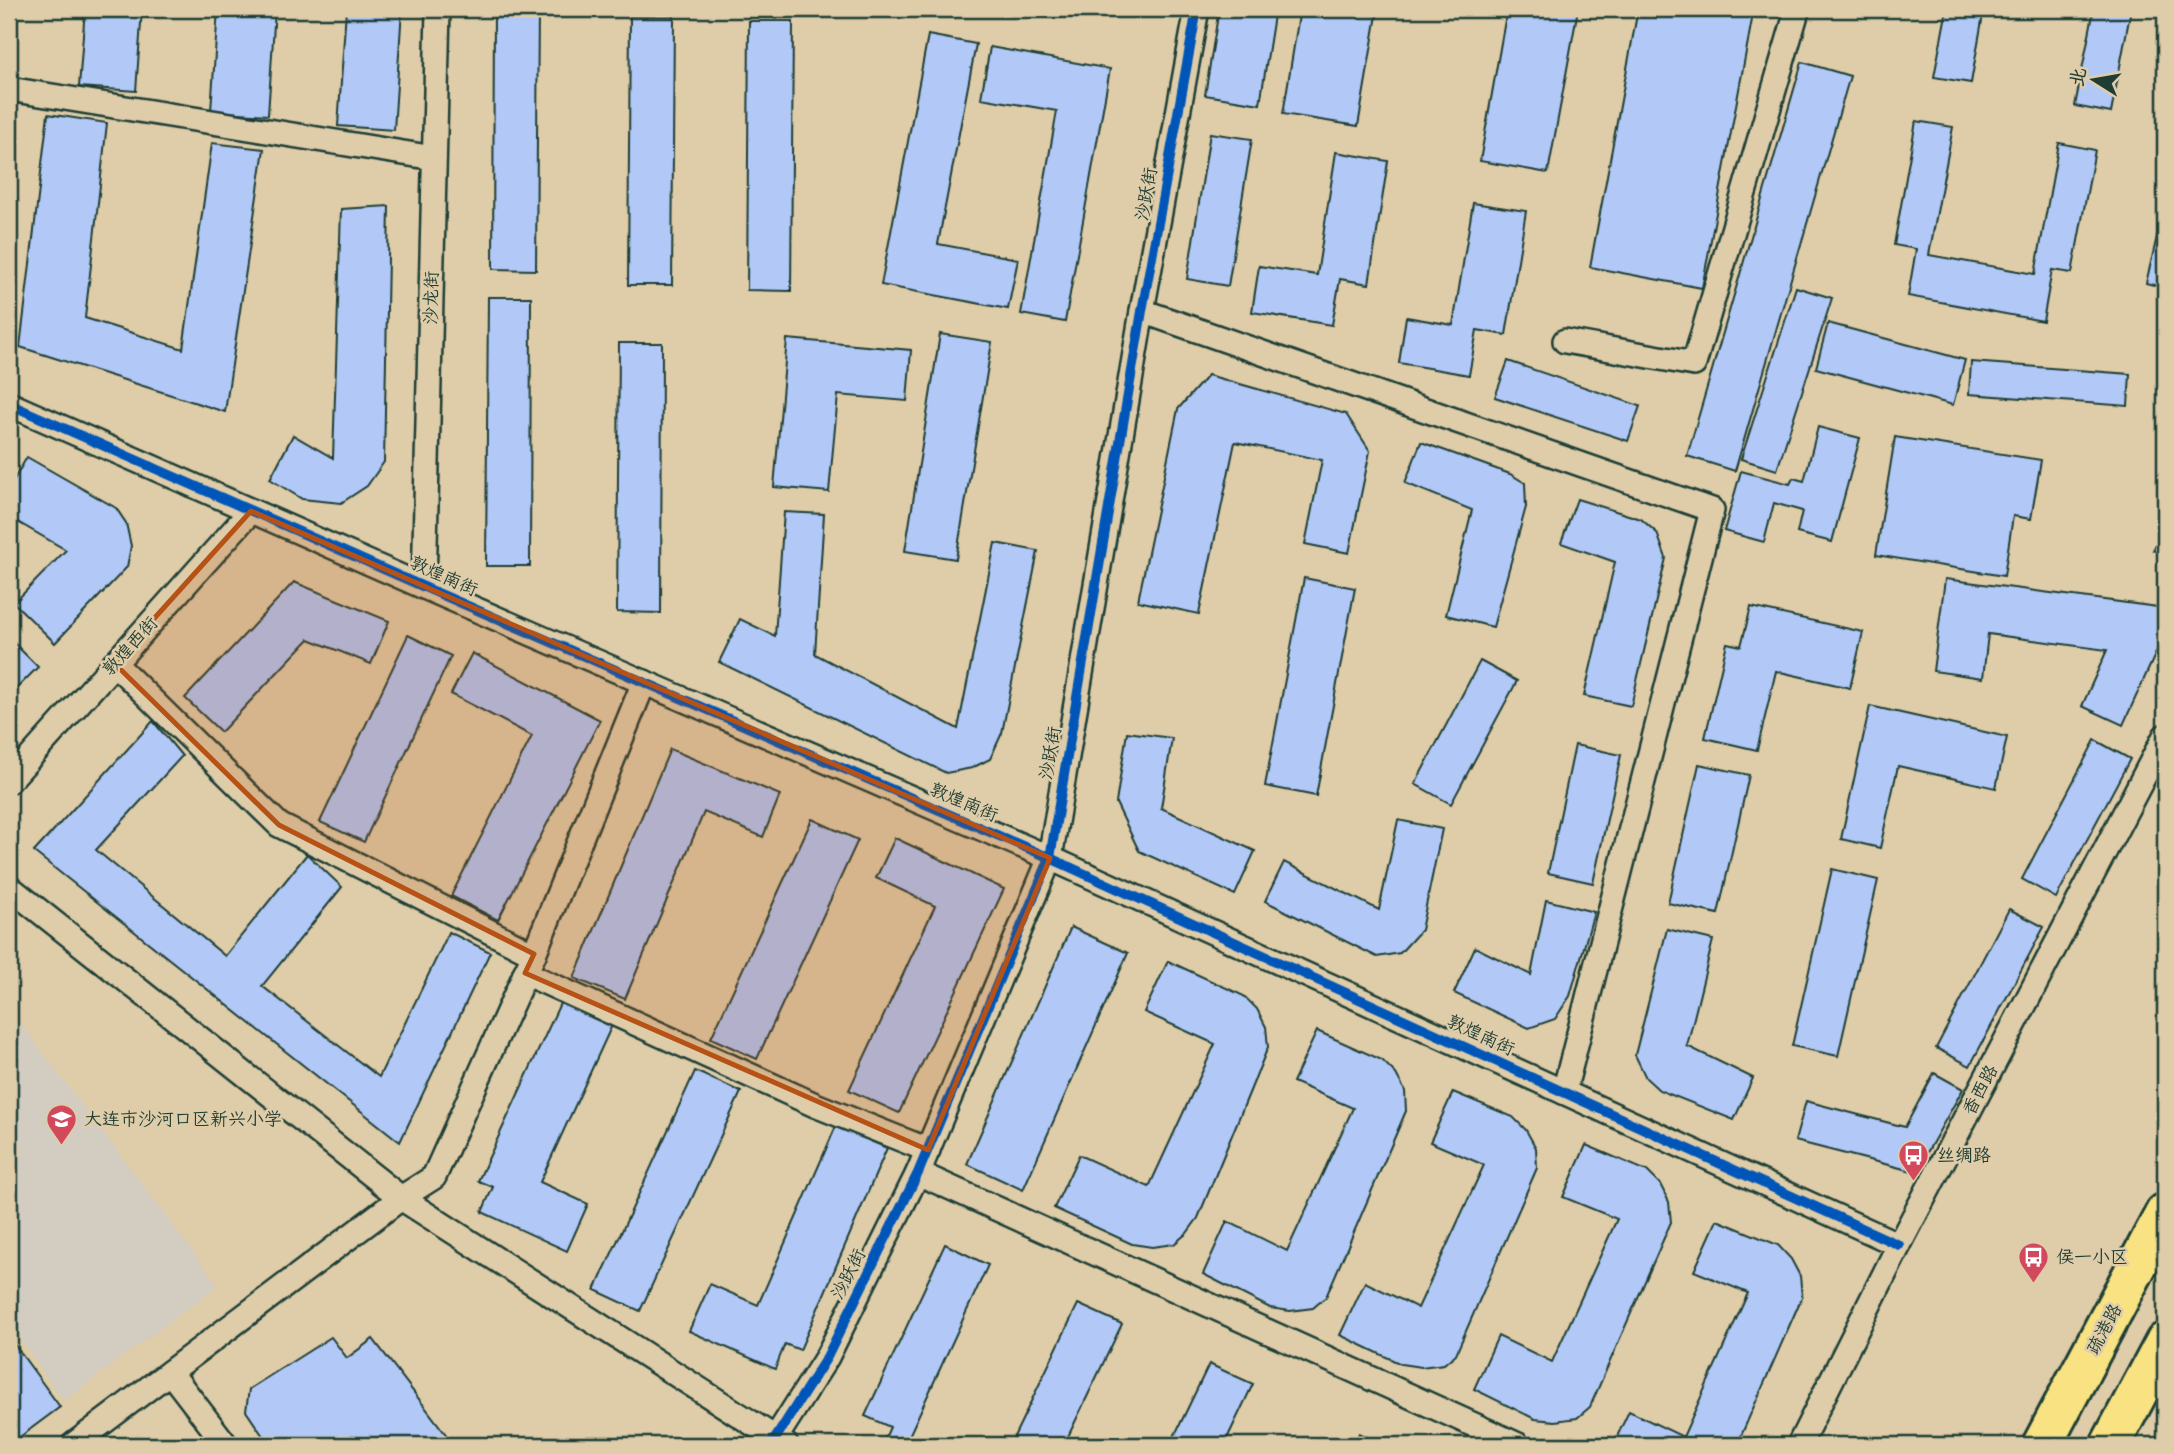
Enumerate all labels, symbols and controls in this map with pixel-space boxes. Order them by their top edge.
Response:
north arrow [2058,46,2128,116]
text: 北 [2063,65,2096,89]
street label: 沙跃街 [1129,165,1166,223]
street label: 沙龙街 [418,271,447,325]
street label: 敦煌南街 [405,549,482,605]
street label: 敦煌西街 [96,611,166,683]
street label: 沙跃街 [1033,724,1070,782]
street label: 敦煌南街 [925,776,1002,831]
street label: 敦煌南街 [1442,1008,1519,1065]
street label: 香西路 [1956,1060,2007,1121]
school or university icon: 大连市沙河口区新兴小学 [44,1102,78,1146]
place label: 大连市沙河口区新兴小学 [84,1106,282,1135]
bus stop icon: 丝绸路 [1897,1138,1931,1182]
place label: 丝绸路 [1937,1142,1991,1171]
bus stop icon: 侯一小区 [2016,1240,2050,1284]
street label: 沙跃街 [824,1244,875,1305]
place label: 侯一小区 [2056,1244,2128,1273]
street label: 疏港路 [2080,1299,2131,1360]

